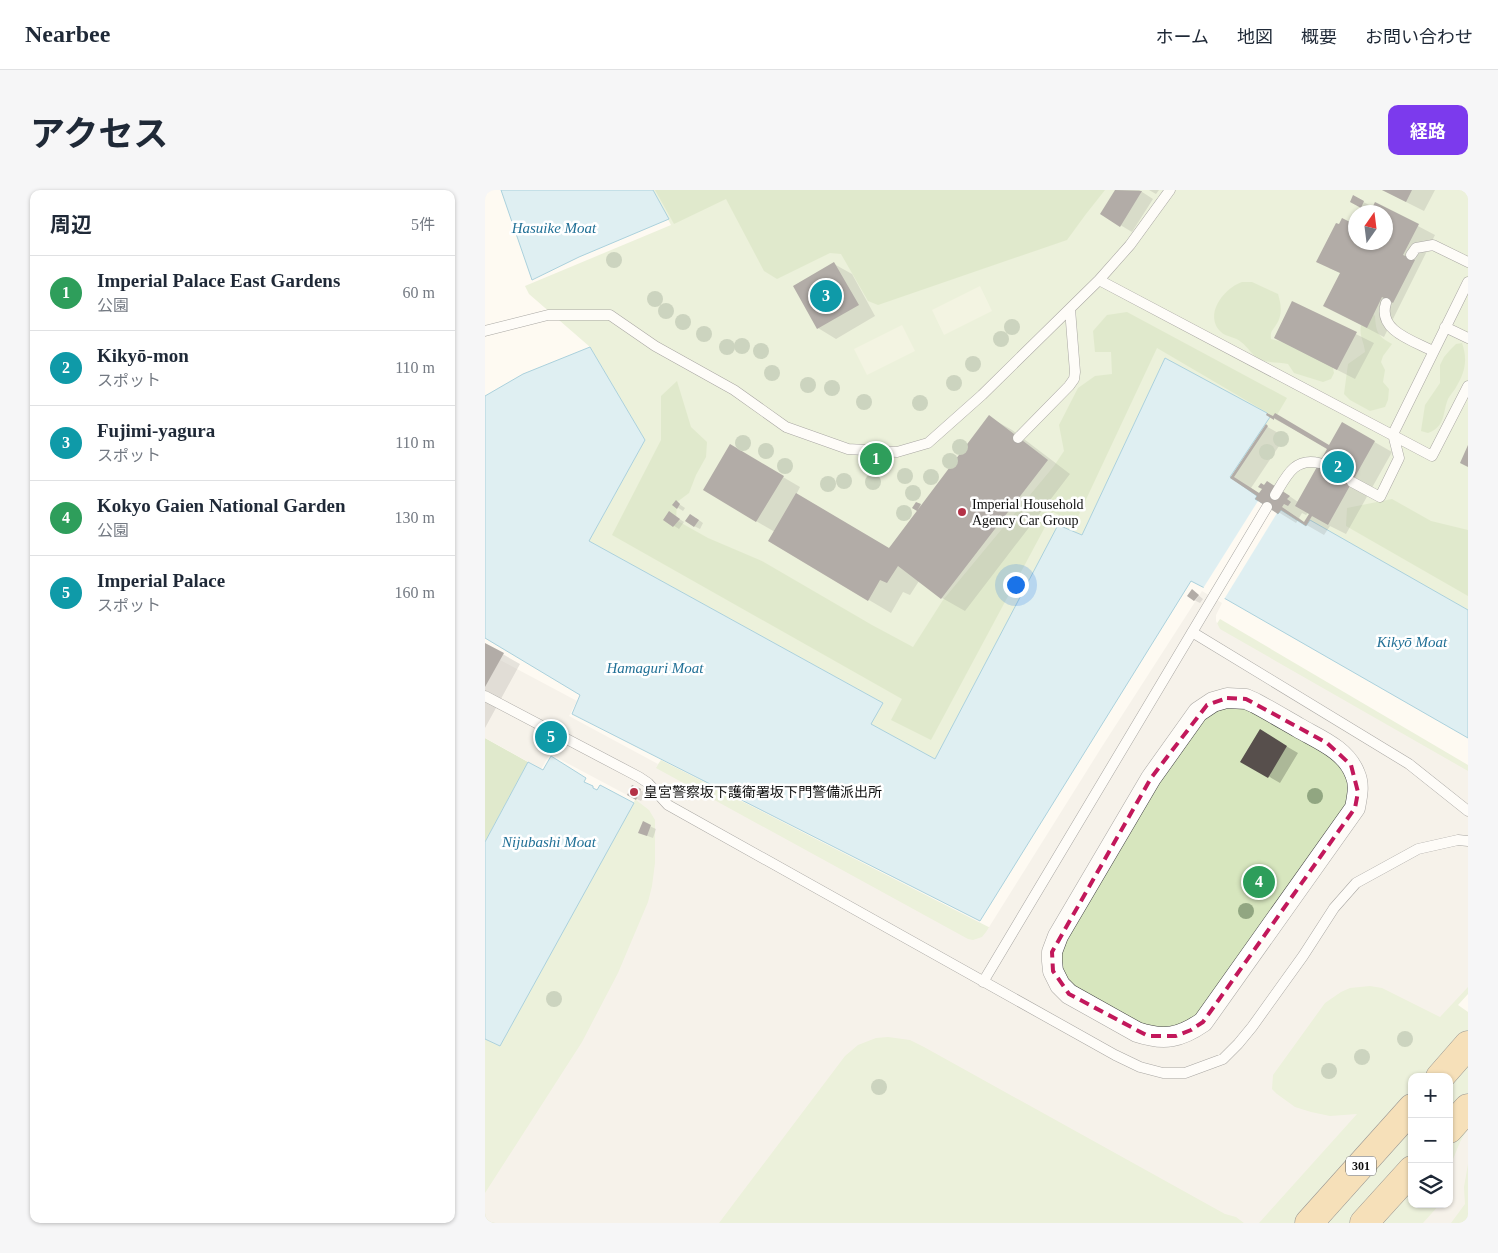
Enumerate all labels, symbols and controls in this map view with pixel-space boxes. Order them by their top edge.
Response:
text: Nearbee [25,21,110,47]
text: ホーム [1156,27,1209,47]
text: 地図 [1237,27,1273,47]
text: 概要 [1301,27,1337,47]
text: お問い合わせ [1365,27,1473,47]
button: 経路 [1388,105,1468,155]
text: アクセス [30,115,168,154]
north arrow [1348,205,1393,250]
text: 周辺 [50,213,92,237]
text: 5件 [411,216,435,233]
water label: Hasuike Moat [511,220,597,236]
text: Imperial Palace East Gardens [97,270,340,291]
pin: 3 [810,277,842,315]
text: 1 [62,284,70,301]
text: 60 m [403,284,435,301]
text: 公園 [97,297,129,314]
text: Kikyō-mon [97,345,189,366]
text: 2 [62,359,70,376]
text: 110 m [395,359,435,376]
text: スポット [97,372,161,389]
text: Fujimi-yagura [97,420,215,441]
text: 3 [62,434,70,451]
text: 110 m [395,434,435,451]
pin: 1 [860,440,892,478]
text: スポット [97,447,161,464]
pin: 2 [1322,448,1354,486]
text: Kokyo Gaien National Garden [97,495,346,516]
place label: Imperial Household Agency Car Group [972,497,1084,528]
marker: Imperial Household Agency Car Group [956,506,968,518]
text: 4 [62,509,70,526]
text: 130 m [395,509,435,526]
text: 公園 [97,522,129,539]
text: Imperial Palace [97,570,225,591]
your location [1003,572,1029,598]
text: 5 [62,584,70,601]
text: 160 m [395,584,435,601]
text: スポット [97,597,161,614]
water label: Kikyō Moat [1376,634,1448,650]
water label: Hamaguri Moat [605,660,704,676]
pin: 5 [535,718,567,756]
place label: 皇宮警察坂下護衛署坂下門警備派出所 [644,785,882,800]
marker: 皇宮警察坂下護衛署坂下門警備派出所 [628,786,640,798]
water label: Nijubashi Moat [501,834,597,850]
pin: 4 [1243,863,1275,901]
map controls [1408,1073,1453,1208]
button: + [1408,1073,1453,1118]
button: − [1408,1118,1453,1163]
road number: 301 [1346,1156,1376,1176]
button: layers [1408,1163,1453,1208]

